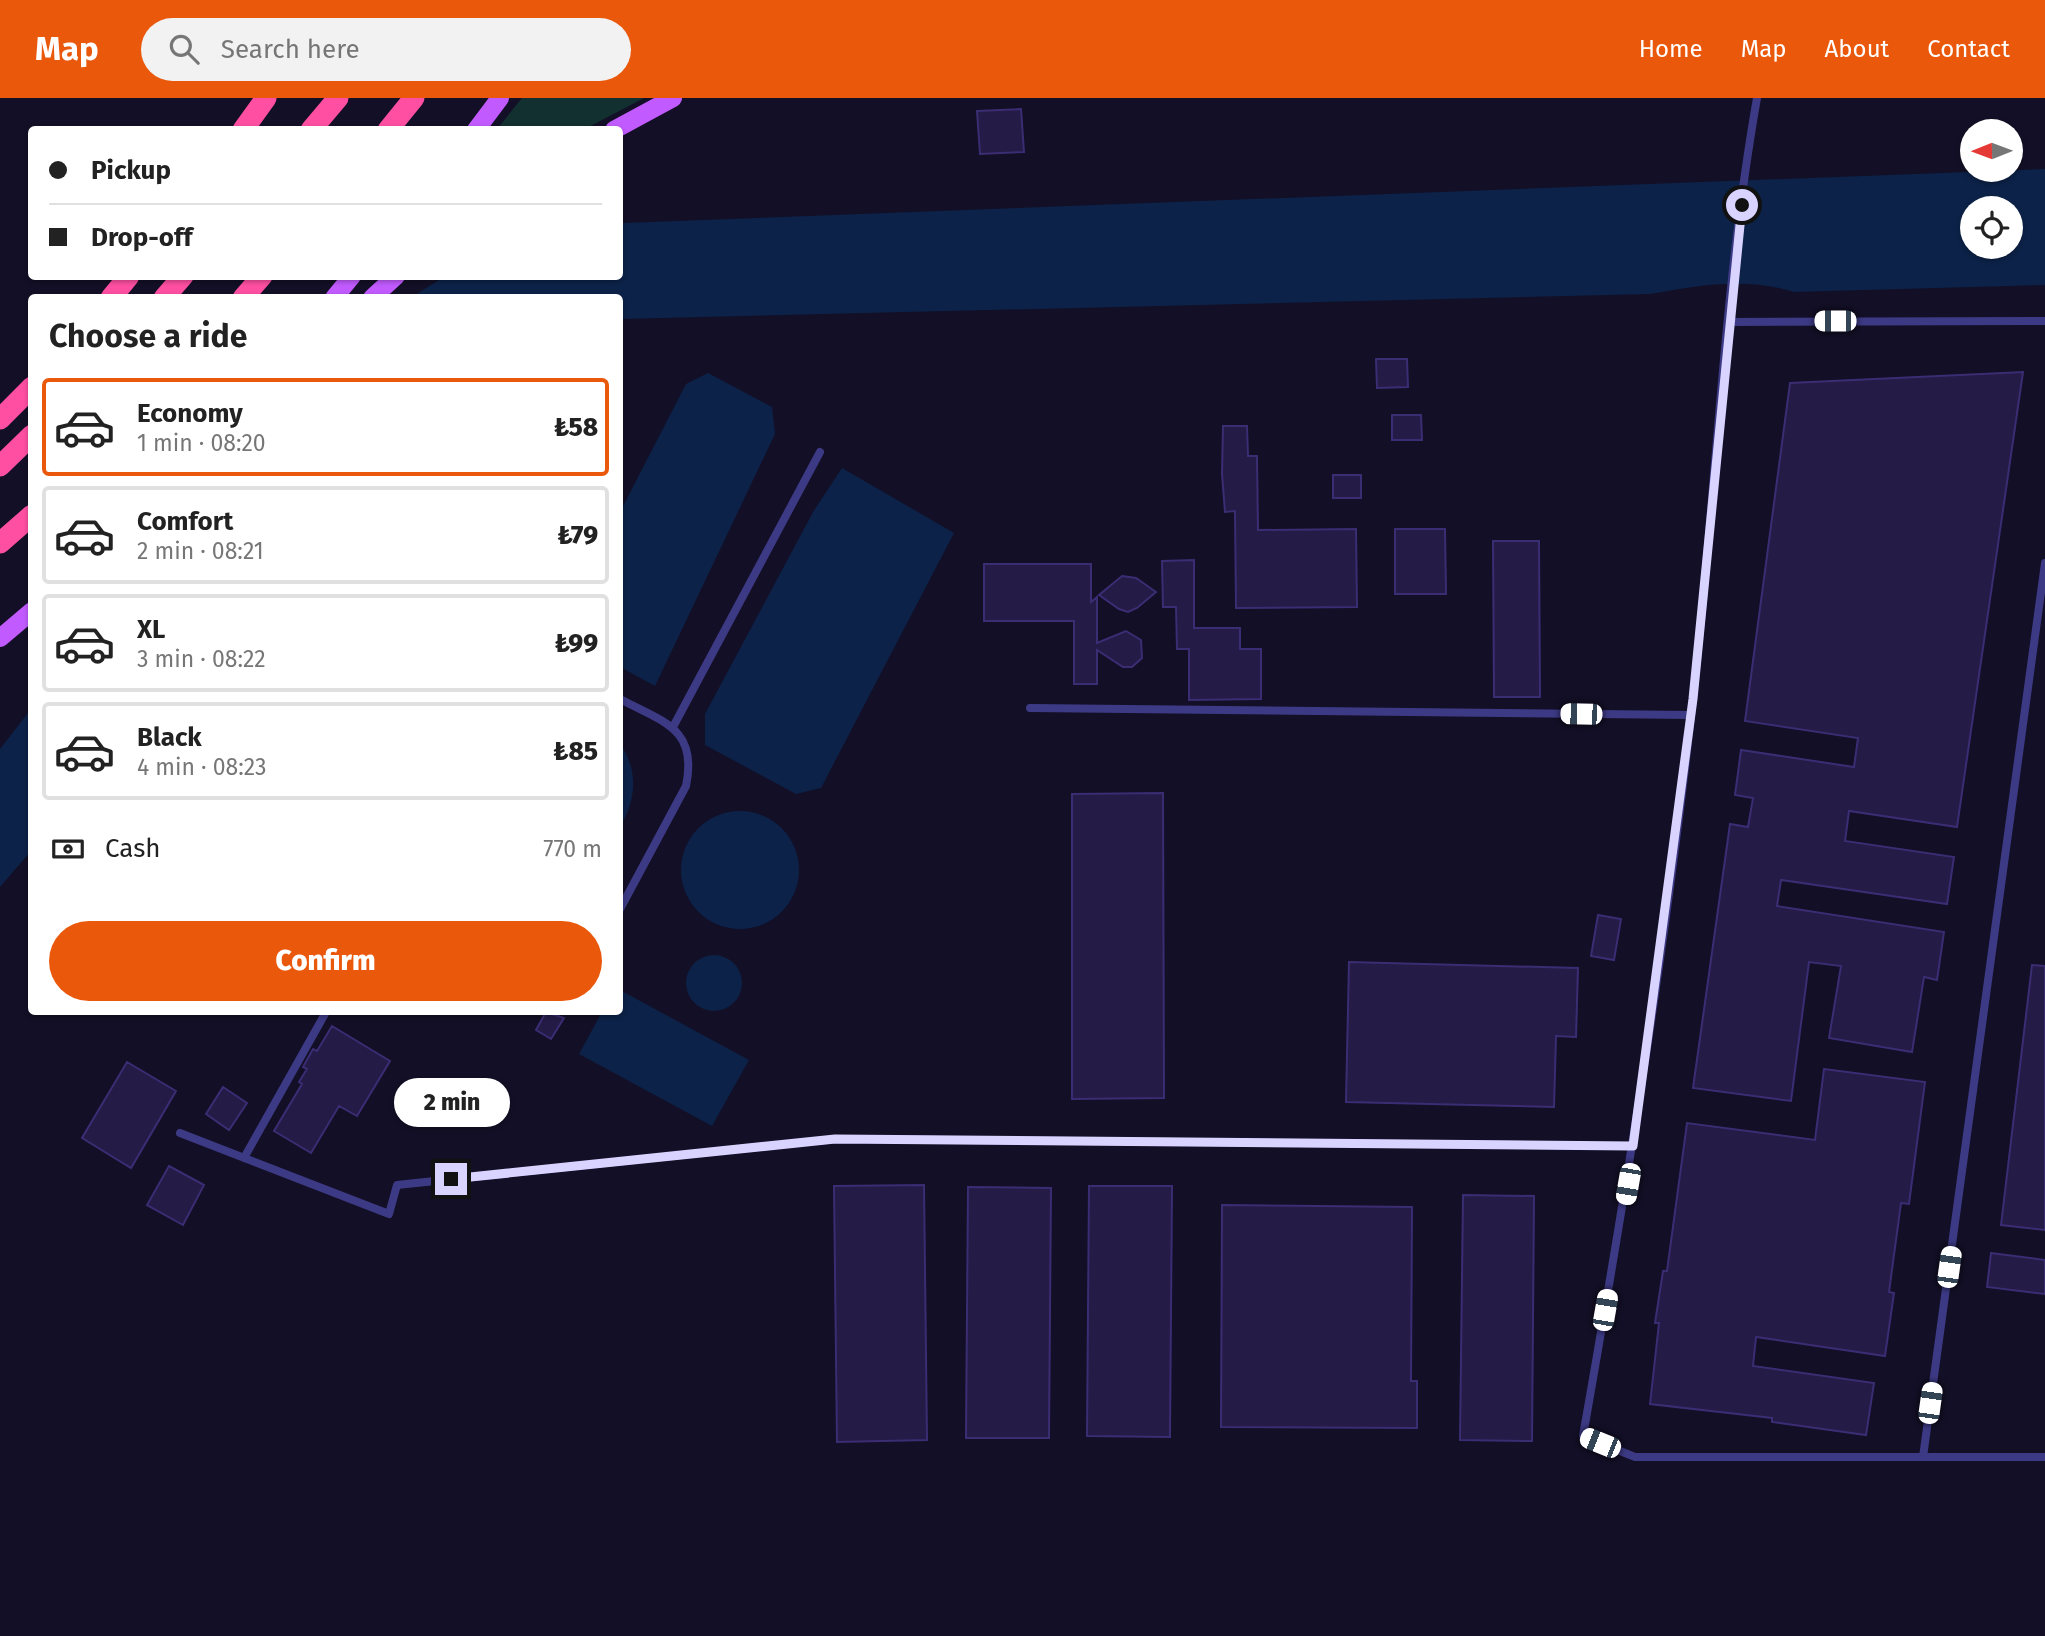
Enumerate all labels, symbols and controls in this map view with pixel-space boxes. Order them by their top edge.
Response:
search box [141,18,631,81]
text: Map [35,29,99,69]
icon: search [165,30,203,68]
text: Search here [221,34,360,65]
text: Home [1639,35,1703,63]
text: Map [1741,35,1787,63]
text: About [1825,35,1889,63]
text: Contact [1927,35,2010,63]
north arrow [1960,119,2023,182]
map controls [1960,119,2023,259]
text: Pickup [91,155,171,186]
route start [1726,189,1758,221]
button: locate [1960,196,2023,259]
text: Drop-off [91,222,193,253]
car [1815,311,1857,332]
text: Choose a ride [49,317,247,355]
icon: car [53,396,116,459]
text: Economy [137,398,243,429]
text: ₺58 [554,412,598,443]
text: 1 min · 08:20 [137,429,266,457]
icon: car [53,504,116,567]
text: Comfort [137,506,233,537]
text: ₺79 [557,520,598,551]
text: 2 min · 08:21 [137,537,264,565]
icon: car [53,612,116,675]
text: XL [137,614,165,645]
text: ₺99 [554,628,598,659]
text: 3 min · 08:22 [137,645,266,673]
car [1560,703,1603,725]
icon: car [53,720,116,783]
text: Black [137,722,202,753]
text: ₺85 [553,736,598,767]
text: 4 min · 08:23 [137,753,267,781]
icon: cash [49,830,87,868]
text: Cash [105,833,161,864]
text: 770 m [543,835,602,863]
button: Confirm [49,921,602,1001]
callout: 2 min [393,1077,509,1126]
text: 2 min [424,1088,480,1116]
car [1615,1161,1642,1207]
route end [435,1163,467,1195]
car [1936,1245,1963,1289]
car [1592,1287,1619,1333]
car [1917,1381,1944,1425]
car [1577,1425,1624,1461]

